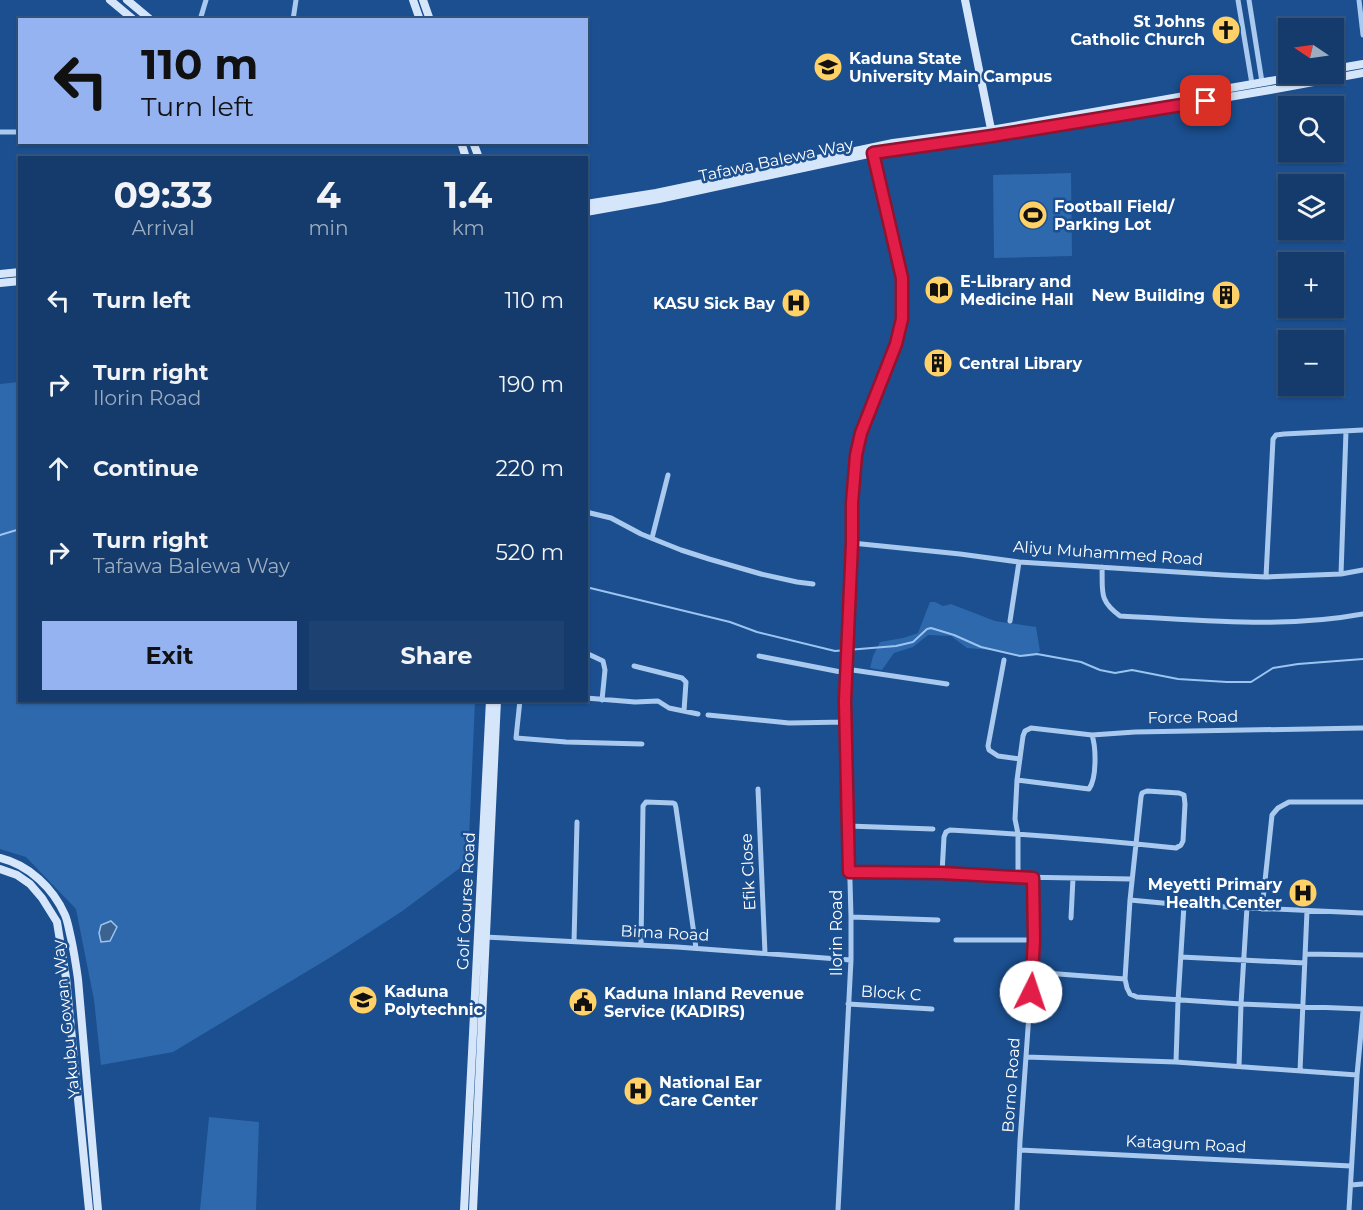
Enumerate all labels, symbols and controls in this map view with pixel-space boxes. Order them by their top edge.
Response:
place label: St Johns Catholic Church [1071,12,1205,49]
church icon: St Johns Catholic Church [1210,14,1242,46]
north arrow [1278,18,1344,84]
map controls [1278,18,1344,396]
text: 110 m [141,38,258,90]
icon: left [42,42,120,120]
place label: Kaduna State University Main Campus [849,49,1053,86]
school or university icon: Kaduna State University Main Campus [812,51,844,83]
pin [1180,75,1231,126]
icon: arrive [1189,84,1222,117]
text: Turn left [141,90,254,123]
button: search [1278,96,1344,162]
street label: Tafawa Balewa Way [697,134,855,186]
text: 09:33 [114,173,213,217]
text: 4 [316,173,341,217]
text: 1.4 [444,173,492,217]
button: layers [1278,174,1344,240]
place label: Football Field/ Parking Lot [1054,197,1175,234]
sports icon: Football Field/ Parking Lot [1017,199,1049,231]
text: Arrival [132,216,195,240]
text: min [308,216,349,240]
text: km [452,216,485,240]
button: + [1278,252,1344,318]
place label: E-Library and Medicine Hall [960,272,1074,309]
library icon: E-Library and Medicine Hall [923,274,955,306]
building icon: New Building [1210,279,1242,311]
icon: left [42,284,75,317]
place label: New Building [1092,286,1205,305]
text: Turn left [93,287,191,314]
text: 110 m [504,287,564,314]
hospital icon: KASU Sick Bay [780,287,812,319]
place label: KASU Sick Bay [653,294,775,313]
button: − [1278,330,1344,396]
building icon: Central Library [922,347,954,379]
place label: Central Library [959,354,1082,373]
text: Turn right [93,359,208,386]
icon: right [42,368,75,401]
text: 190 m [499,371,564,398]
text: Ilorin Road [93,386,201,410]
icon: ahead [42,452,75,485]
text: Continue [93,455,199,482]
text: 220 m [495,455,564,482]
text: Turn right [93,527,208,554]
icon: right [42,536,75,569]
street label: Aliyu Muhammed Road [1012,537,1204,569]
text: 520 m [496,539,564,566]
text: Tafawa Balewa Way [93,554,290,578]
button: Exit [42,621,297,690]
button: Share [309,621,564,690]
street label: Force Road [1148,707,1238,727]
street label: Golf Course Road [453,832,479,970]
street label: Efik Close [736,833,760,911]
place label: Meyetti Primary Health Center [1148,875,1282,912]
hospital icon: Meyetti Primary Health Center [1287,877,1319,909]
street label: Ilorin Road [827,890,846,976]
street label: Bima Road [620,921,710,945]
street label: Yakubu Gowan Way [48,938,84,1099]
position arrow [999,960,1063,1024]
street label: Block C [860,981,922,1005]
place label: Kaduna Polytechnic [384,982,484,1019]
school or university icon: Kaduna Polytechnic [347,984,379,1016]
place label: Kaduna Inland Revenue Service (KADIRS) [604,984,804,1021]
public building icon: Kaduna Inland Revenue Service (KADIRS) [567,986,599,1018]
street label: Borno Road [998,1037,1024,1133]
place label: National Ear Care Center [659,1073,762,1110]
hospital icon: National Ear Care Center [622,1075,654,1107]
street label: Katagum Road [1125,1131,1247,1157]

